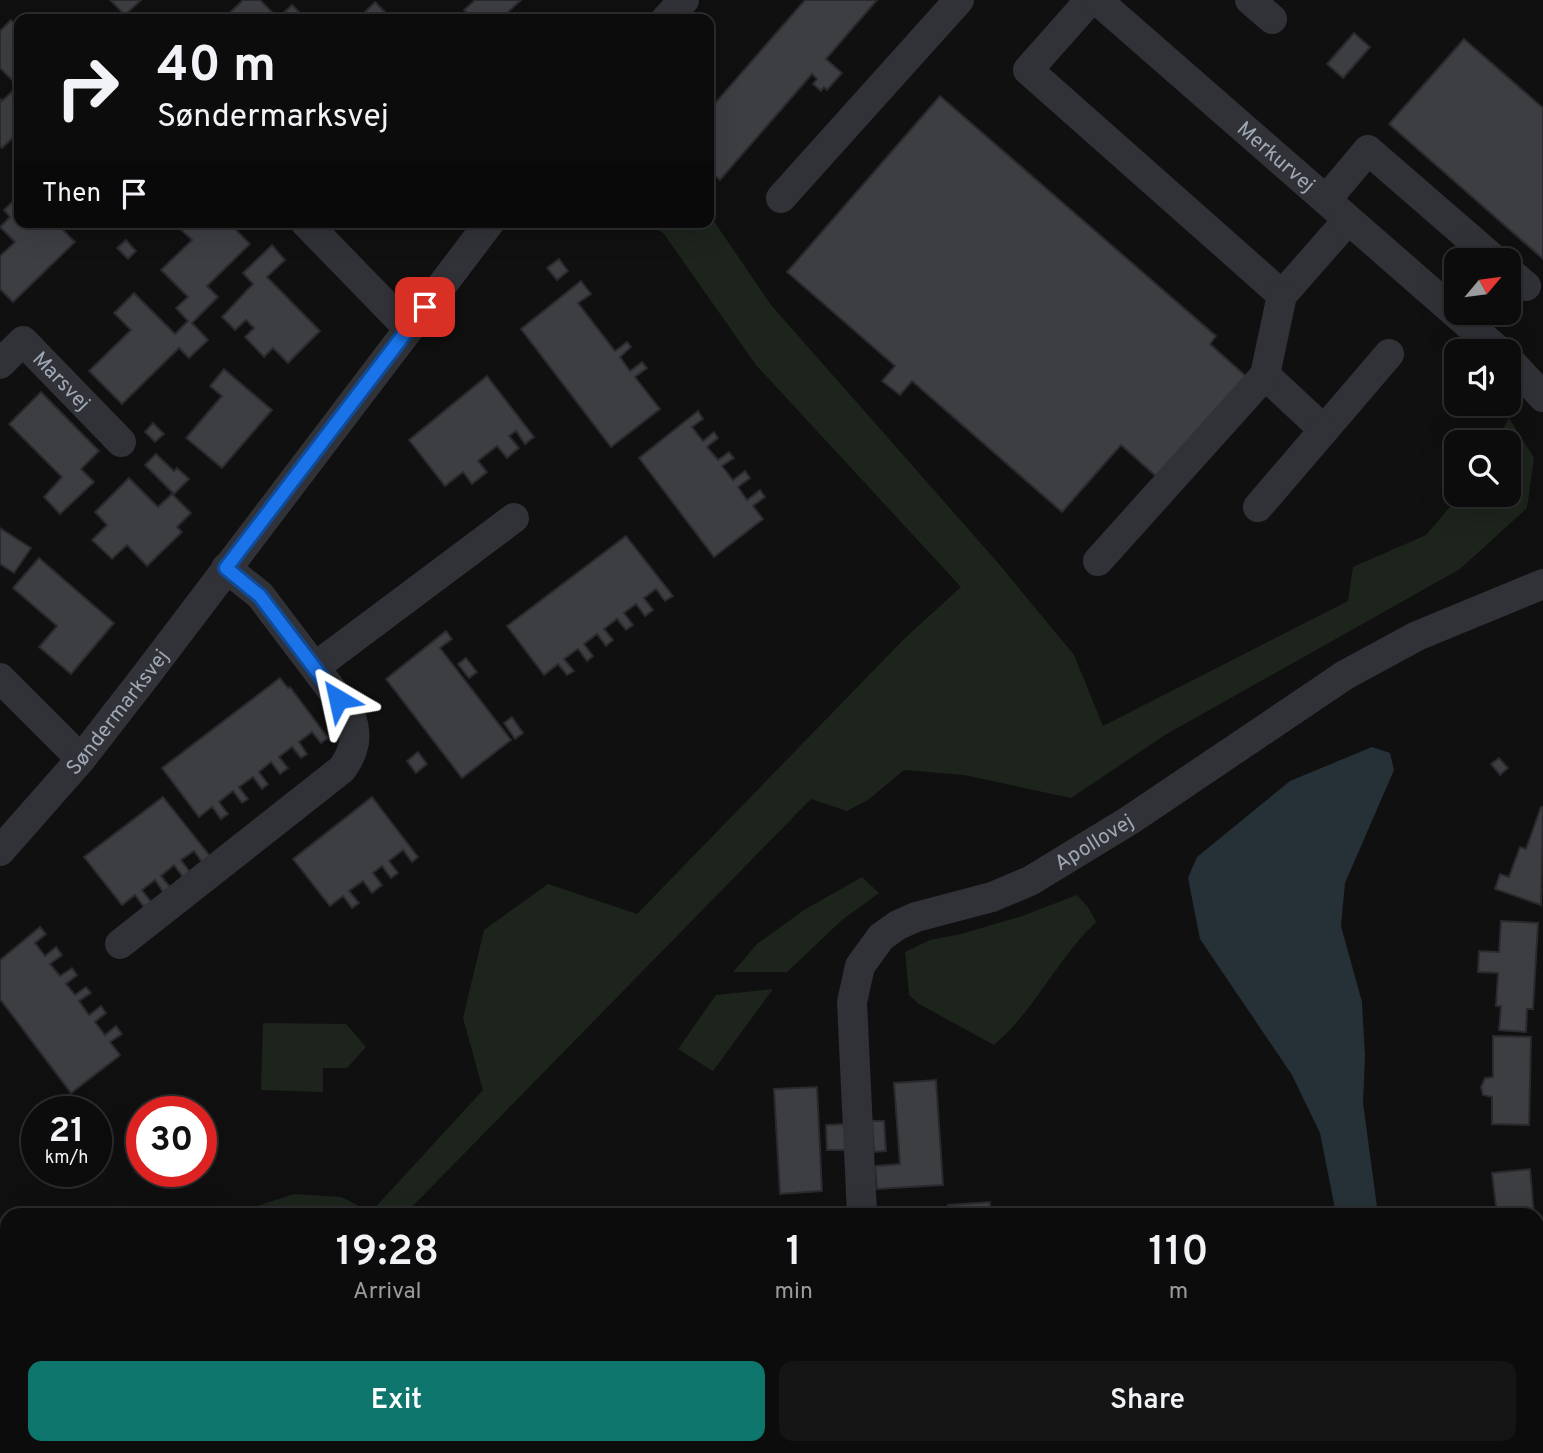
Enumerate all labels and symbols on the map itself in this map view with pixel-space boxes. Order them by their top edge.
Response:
street label: Merkurvej [1231,116,1320,199]
north arrow [1444,248,1521,326]
pin [395,277,455,337]
street label: Marsvej [26,346,95,417]
street label: Søndermarksvej [61,645,176,781]
position arrow [301,662,375,736]
street label: Apollovej [1050,809,1139,878]
speed limit sign: 30 [126,1096,217,1187]

